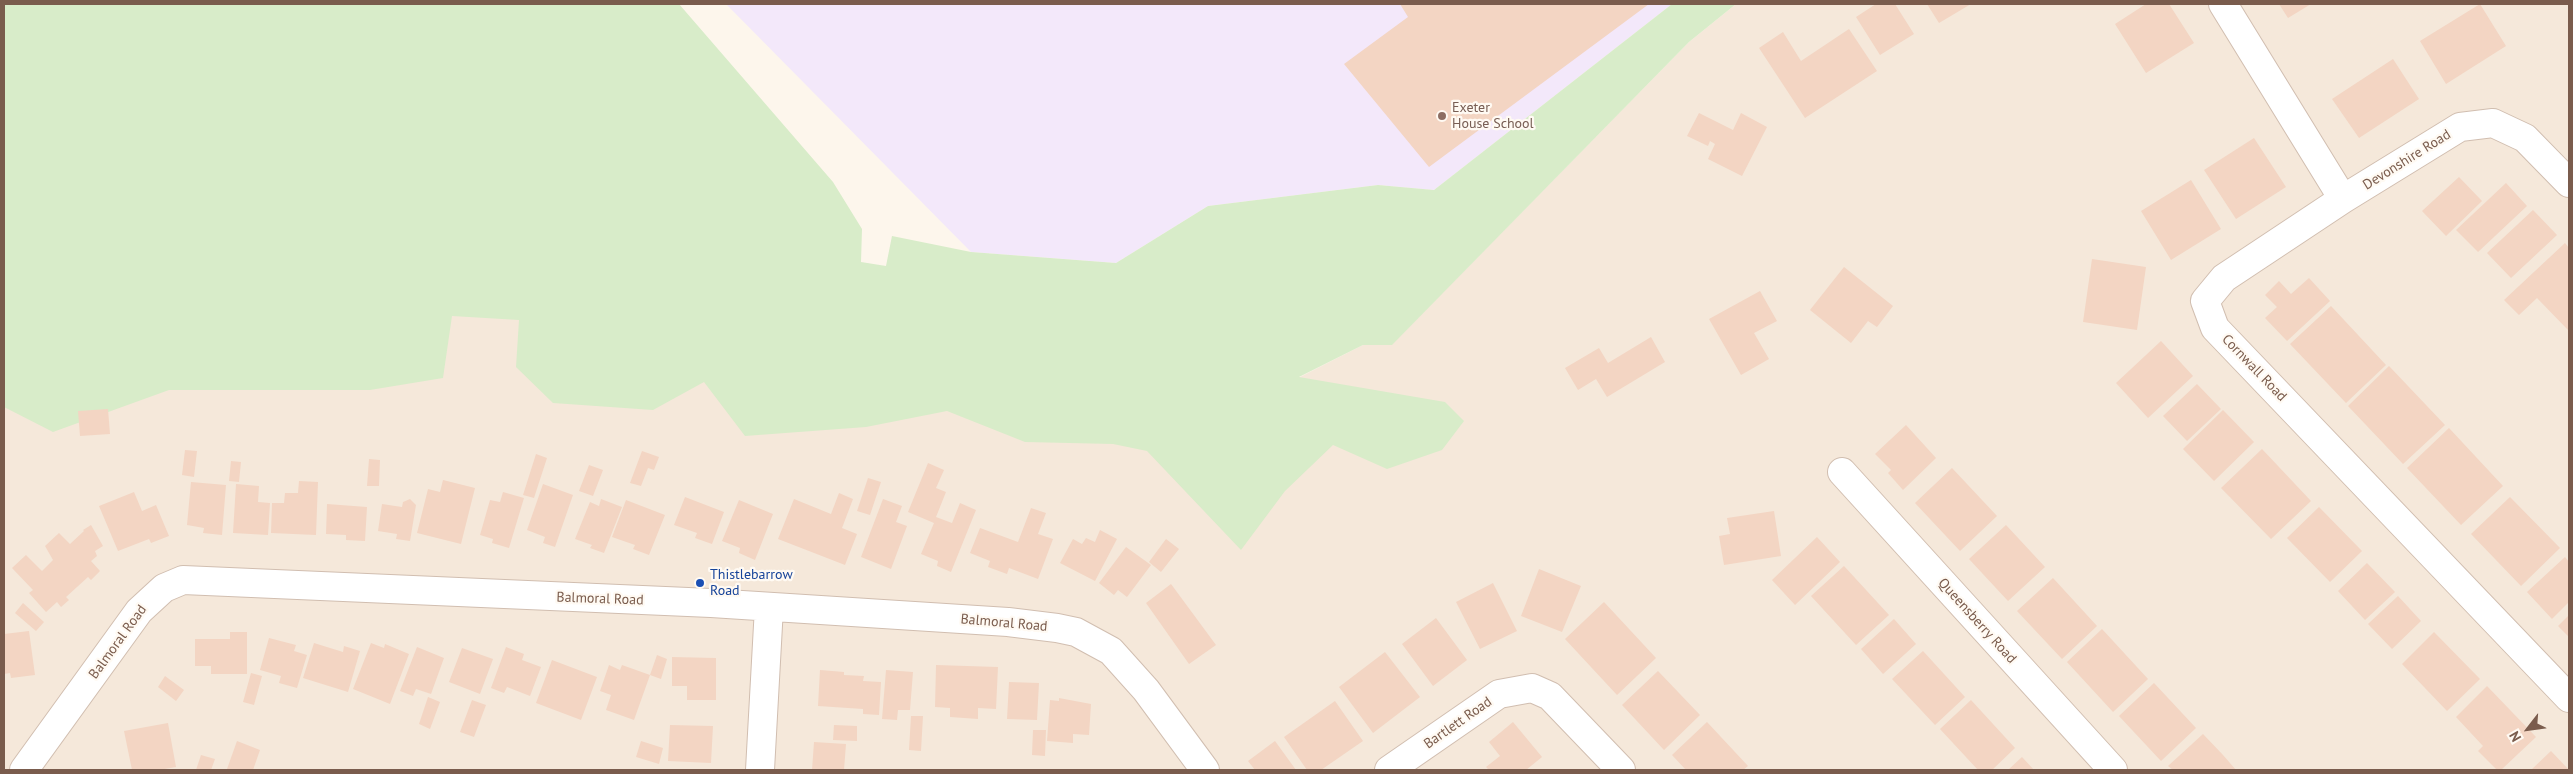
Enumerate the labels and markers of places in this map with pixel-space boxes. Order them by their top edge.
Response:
place label: Exeter House School [1452,100,1534,132]
marker: Exeter House School [1436,110,1448,122]
place label: Thistlebarrow Road [710,567,793,600]
marker: Thistlebarrow Road [694,577,706,589]

